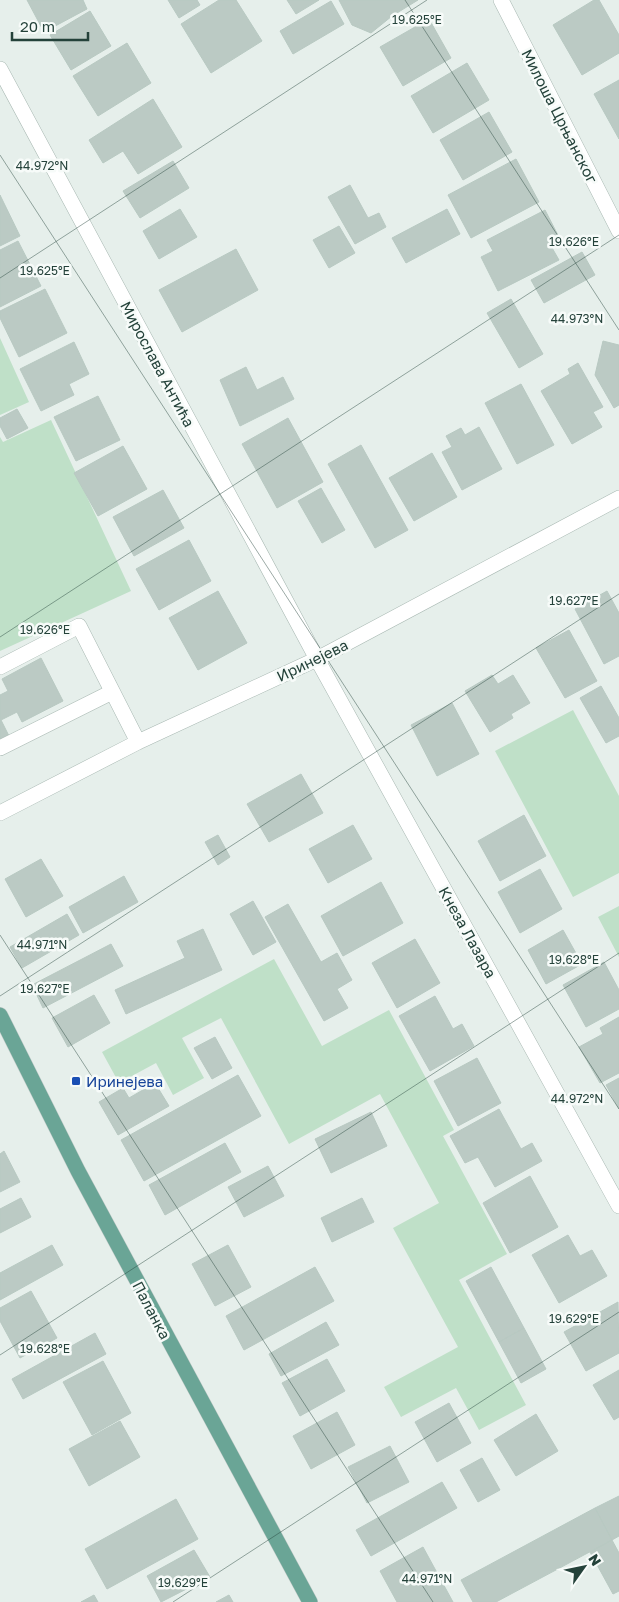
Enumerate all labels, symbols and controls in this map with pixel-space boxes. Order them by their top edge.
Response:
scale bar [12,10,89,42]
text: 19.625°E [392,12,442,27]
text: 20 m [20,17,55,35]
street label: Милоша Црњанског [518,46,602,186]
text: 44.972°N [16,158,68,173]
text: 19.626°E [549,234,599,249]
text: 19.625°E [20,263,70,278]
street label: Мирослава Антића [117,298,199,430]
text: 44.973°N [551,311,603,326]
text: 19.627°E [549,593,599,608]
text: 19.626°E [20,622,70,637]
street label: Иринејева [273,635,351,685]
street label: Кнеза Лазара [435,883,501,981]
text: 44.971°N [17,937,67,952]
text: 19.628°E [549,952,599,967]
text: 19.627°E [20,981,70,996]
place label: Иринејева [86,1072,163,1090]
marker: Иринејева [70,1075,82,1087]
text: 44.972°N [551,1091,603,1106]
street label: Паланка [129,1278,175,1342]
text: 19.629°E [549,1311,599,1326]
text: 19.628°E [20,1341,70,1356]
north arrow [559,1542,609,1592]
text: N [585,1551,605,1569]
text: 44.971°N [402,1571,452,1586]
text: 19.629°E [158,1575,208,1590]

